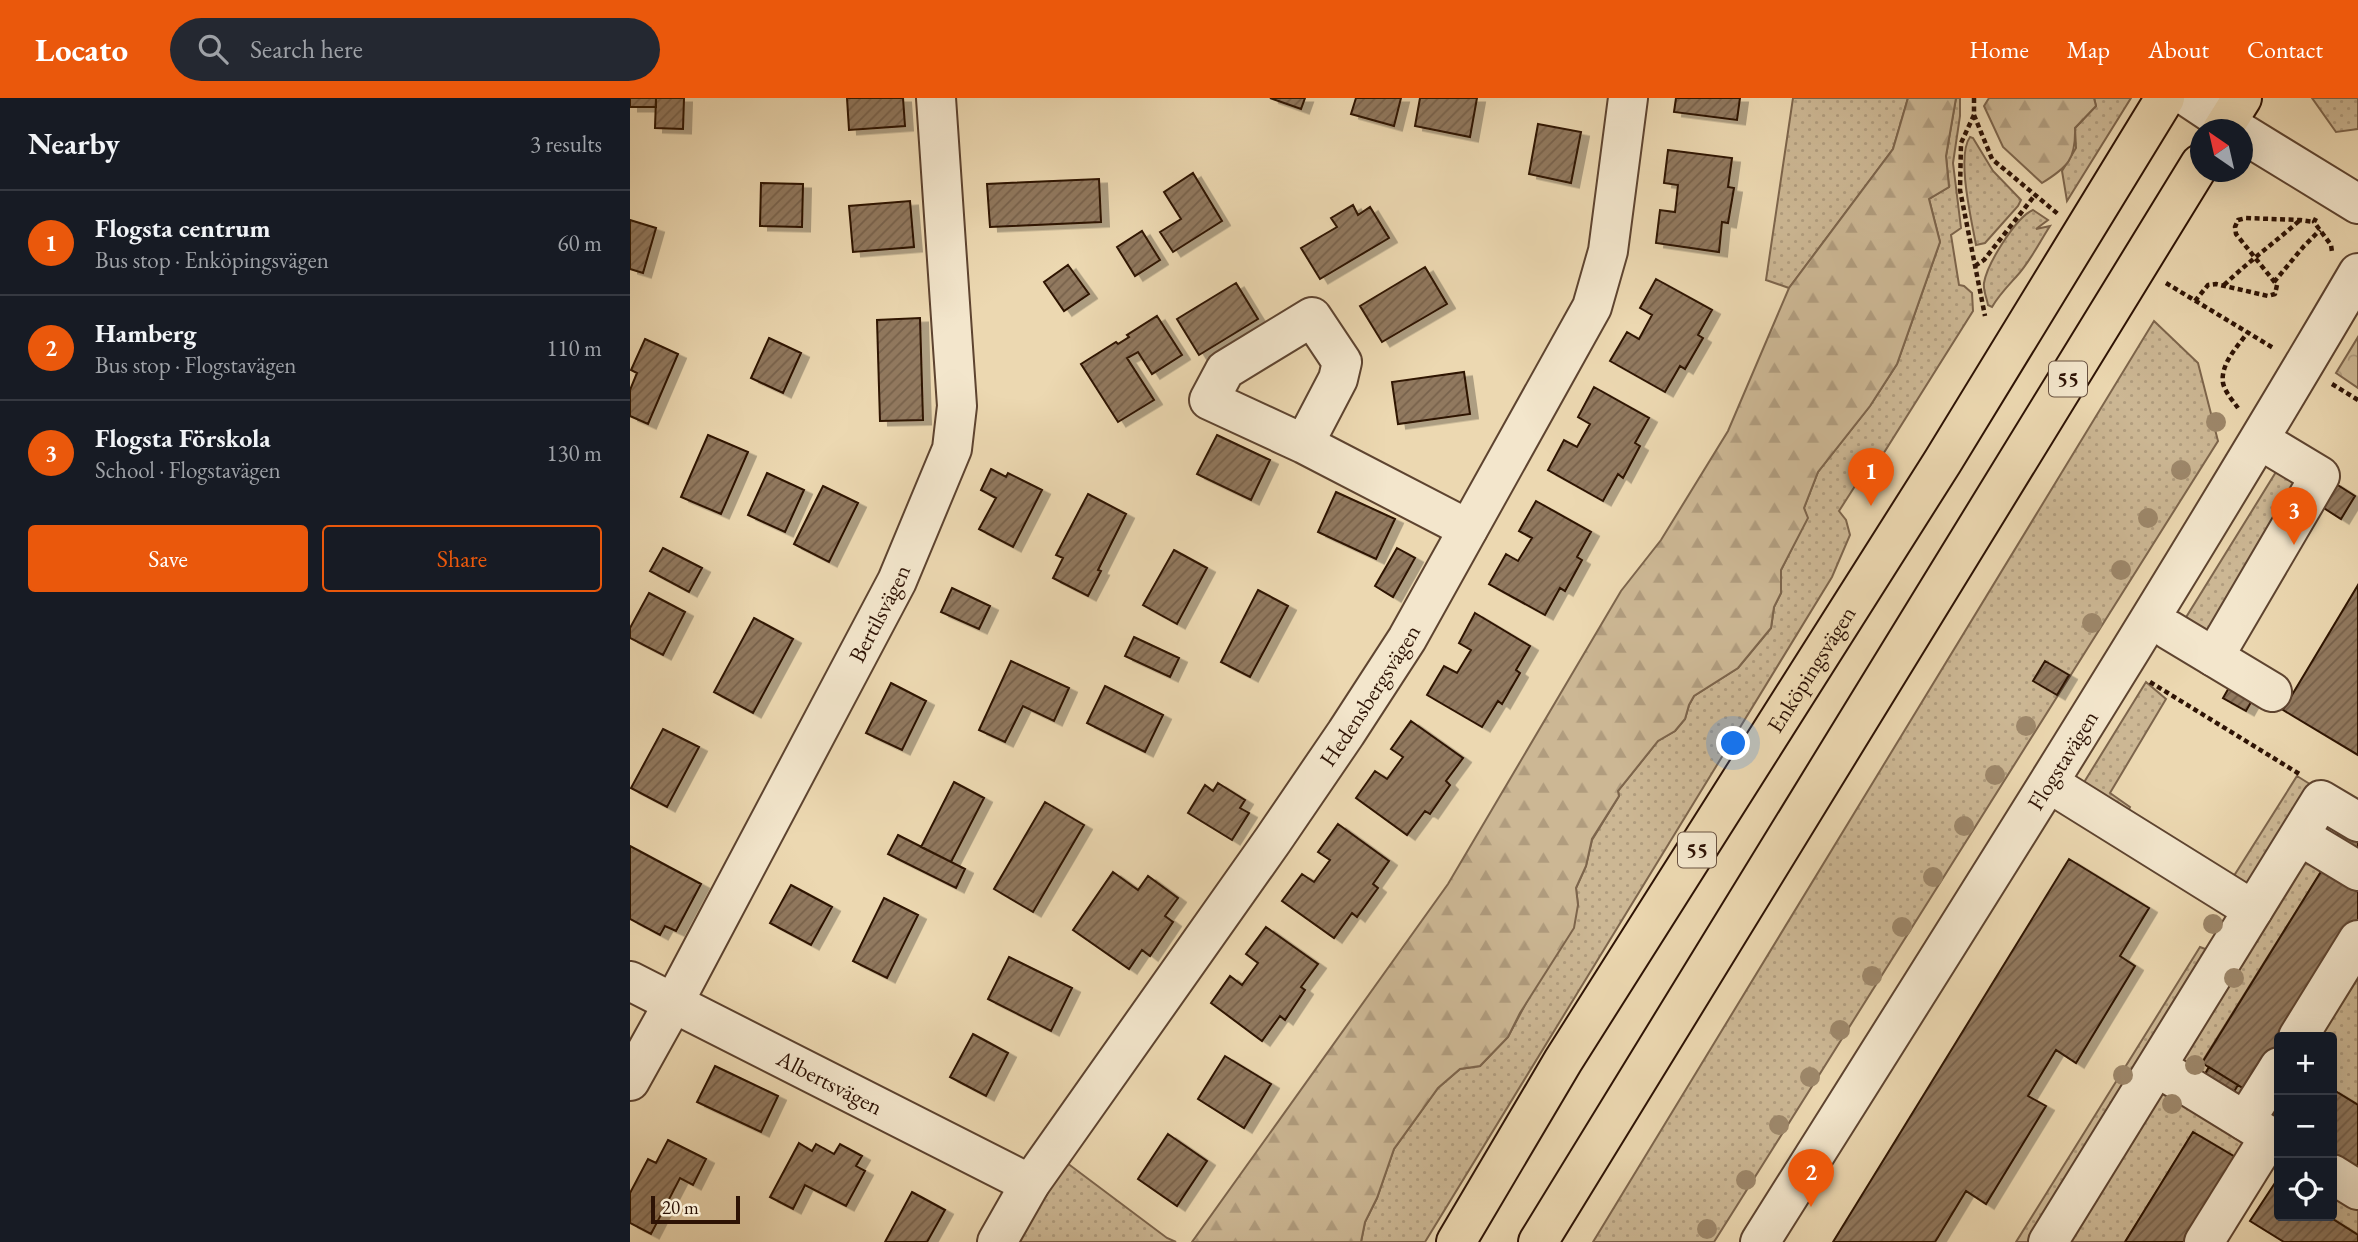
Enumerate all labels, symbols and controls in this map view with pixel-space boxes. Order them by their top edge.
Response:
search box [170,18,660,81]
text: Locato [35,28,128,71]
icon: search [194,30,232,68]
text: Search here [250,32,363,66]
text: Home [1969,34,2029,65]
text: Map [2067,34,2110,65]
text: About [2148,34,2209,65]
text: Contact [2247,34,2323,65]
north arrow [2190,119,2253,182]
text: Nearby [28,124,120,163]
text: 3 results [530,129,602,159]
text: Flogsta centrum [95,211,270,245]
text: 1 [45,228,57,258]
text: 60 m [557,228,602,258]
text: Bus stop · Enköpingsvägen [95,245,329,275]
text: Hamberg [95,316,197,350]
text: 2 [45,333,57,363]
text: 110 m [546,333,602,363]
text: Bus stop · Flogstavägen [95,350,297,380]
road number: 55 [2049,362,2087,396]
text: Flogsta Förskola [95,421,271,455]
text: 3 [45,438,57,468]
text: 130 m [546,438,602,468]
pin: 1 [1848,448,1894,506]
text: School · Flogstavägen [95,455,281,485]
pin: 3 [2271,487,2317,545]
button: Save [28,525,308,592]
button: Share [322,525,602,592]
street label: Bertilsvägen [842,560,917,667]
street label: Enköpingsvägen [1760,600,1862,738]
street label: Hedensbergsvägen [1313,619,1427,772]
street label: Flogstavägen [2020,705,2105,816]
your location [1716,726,1750,760]
road number: 55 [1678,832,1716,868]
map controls [2274,1032,2337,1221]
button: + [2274,1032,2337,1095]
street label: Albertsvägen [771,1043,888,1122]
button: − [2274,1095,2337,1158]
pin: 2 [1788,1149,1834,1207]
button: locate [2274,1158,2337,1221]
scale bar [651,1193,740,1225]
text: 20 m [662,1195,699,1220]

